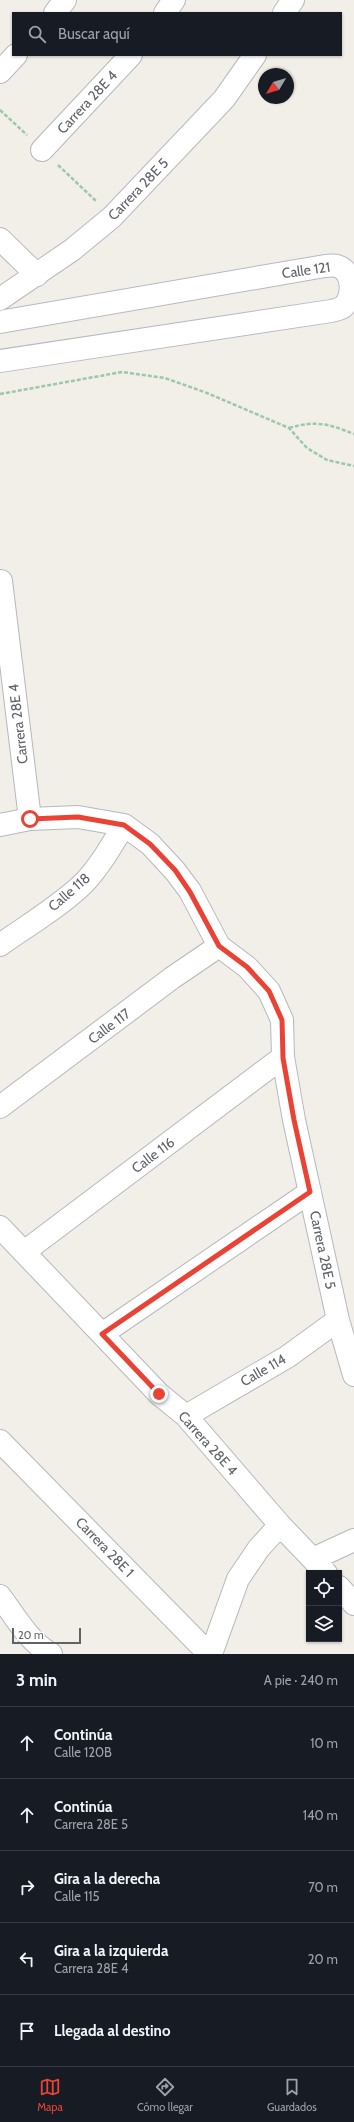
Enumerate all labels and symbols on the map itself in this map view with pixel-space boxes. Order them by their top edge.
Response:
street label: Carrera 28E 4 [53,67,121,137]
north arrow [258,68,294,104]
street label: Carrera 28E 5 [104,154,172,224]
street label: Calle 121 [281,258,331,282]
street label: Carrera 28E 4 [4,683,32,765]
route start [21,810,39,828]
street label: Calle 118 [44,869,94,915]
street label: Calle 117 [84,1004,134,1048]
street label: Calle 116 [128,1133,178,1177]
street label: Carrera 28E 5 [306,1209,340,1291]
street label: Calle 114 [237,1350,289,1390]
route end [150,1385,168,1403]
street label: Carrera 28E 4 [174,1407,242,1479]
street label: Carrera 28E 1 [72,1513,138,1581]
scale bar [12,1626,81,1645]

